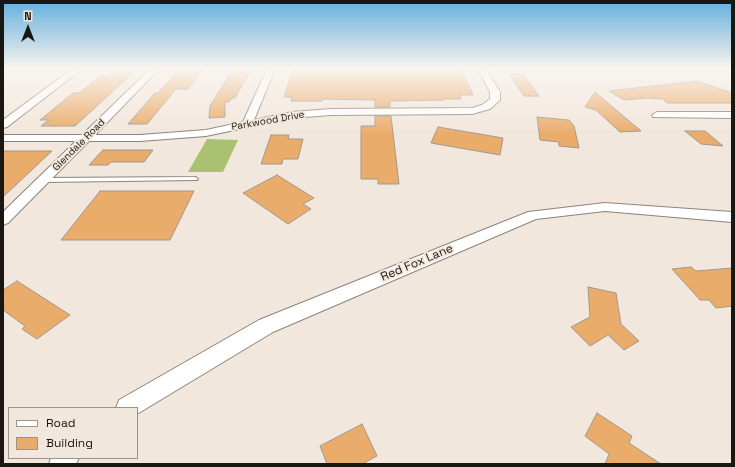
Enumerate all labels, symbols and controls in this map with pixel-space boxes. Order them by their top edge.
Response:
north arrow [8,8,48,48]
text: N [24,9,32,23]
street label: Parkwood Drive [231,109,305,133]
street label: Glendale Road [50,116,108,174]
street label: Red Fox Lane [379,241,455,285]
legend [8,407,138,459]
text: Road [46,415,75,431]
text: Building [46,435,93,451]

